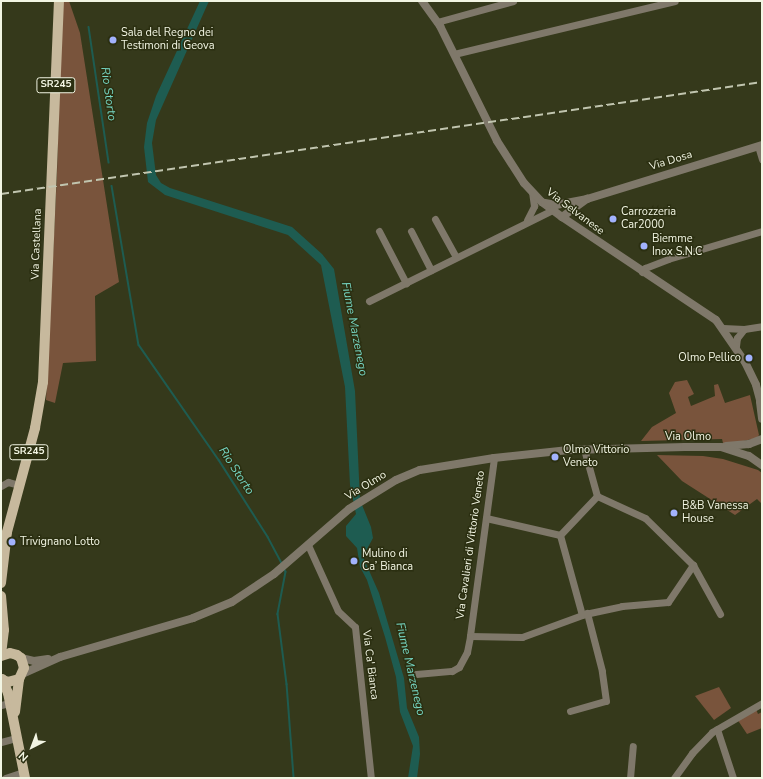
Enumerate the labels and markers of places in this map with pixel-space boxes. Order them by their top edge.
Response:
place label: Sala del Regno dei Testimoni di Geova [121,27,214,53]
marker: Sala del Regno dei Testimoni di Geova [108,35,118,45]
place label: Carrozzeria Car2000 [621,206,676,232]
marker: Carrozzeria Car2000 [608,214,618,224]
place label: Biemme Inox S.N.C [652,233,702,259]
marker: Biemme Inox S.N.C [639,241,649,251]
place label: Olmo Pellico [678,351,741,365]
marker: Olmo Pellico [744,353,754,363]
place label: Olmo Vittorio Veneto [563,444,629,470]
marker: Olmo Vittorio Veneto [550,452,560,462]
place label: B&B Vanessa House [682,500,749,526]
marker: B&B Vanessa House [669,508,679,518]
place label: Trivignano Lotto [20,535,100,549]
marker: Trivignano Lotto [7,537,17,547]
place label: Mulino di Ca’ Bianca [362,548,413,574]
marker: Mulino di Ca’ Bianca [349,556,359,566]

